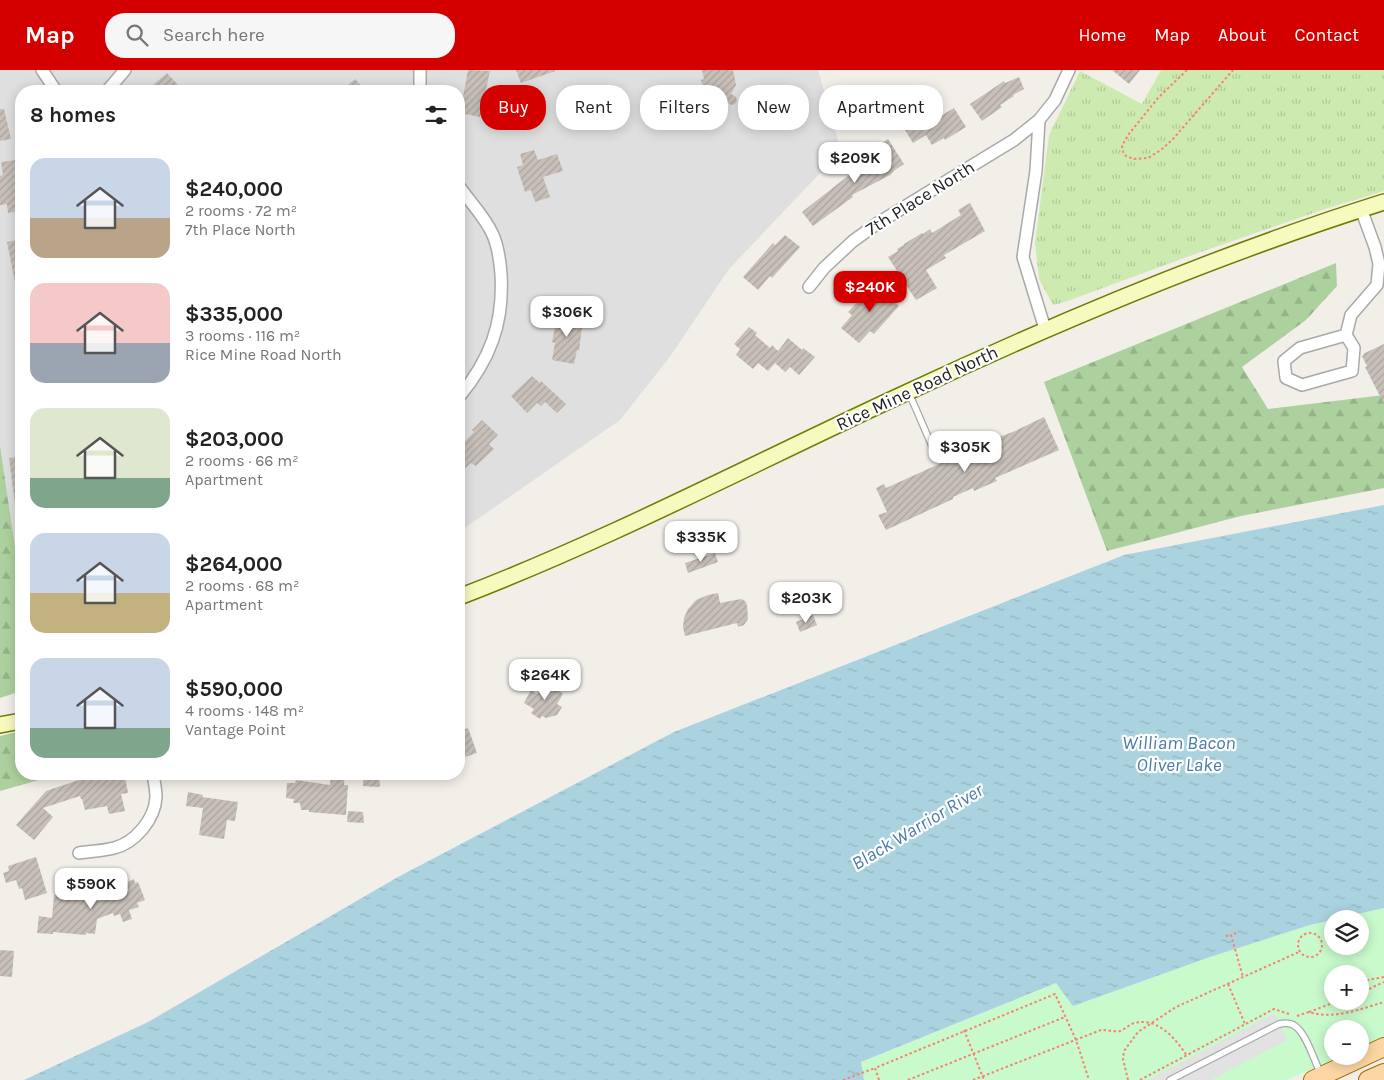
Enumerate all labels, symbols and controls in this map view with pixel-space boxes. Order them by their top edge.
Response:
search box [105,13,455,58]
text: Map [25,21,75,49]
icon: search [123,21,151,49]
text: Search here [163,24,265,46]
text: Home [1078,24,1126,46]
text: Map [1154,24,1190,46]
text: About [1218,24,1267,46]
text: Contact [1295,24,1359,46]
chip: Buy [480,85,546,130]
chip: Rent [556,85,630,130]
chip: Filters [640,85,728,130]
chip: New [738,85,809,130]
chip: Apartment [819,85,943,130]
icon: filters [422,101,450,129]
text: 8 homes [30,103,116,127]
pin: $209K [820,142,890,184]
text: $209K [829,148,881,167]
street label: 7th Place North [861,156,979,240]
text: $240,000 [185,177,283,201]
icon: home [70,178,130,238]
text: 2 rooms · 72 m² [185,201,297,220]
text: 7th Place North [185,220,296,239]
pin: $240K [835,270,905,313]
text: $240K [845,277,895,296]
pin: $306K [532,296,602,338]
text: $335,000 [185,302,283,326]
text: $306K [541,302,593,321]
icon: home [70,303,130,363]
text: 3 rooms · 116 m² [185,326,300,345]
street label: Rice Mine Road North [833,341,1001,435]
text: Rice Mine Road North [185,345,342,364]
text: $203,000 [185,427,284,451]
icon: home [70,428,130,488]
pin: $305K [930,430,1000,473]
text: $305K [940,437,990,456]
text: 2 rooms · 66 m² [185,451,299,470]
text: Apartment [185,470,263,489]
pin: $335K [666,520,736,563]
text: $335K [676,527,726,546]
text: $264,000 [185,552,283,576]
icon: home [70,553,130,613]
text: 2 rooms · 68 m² [185,576,299,595]
pin: $203K [771,582,841,624]
text: $203K [780,588,832,607]
text: Apartment [185,595,263,614]
pin: $264K [510,658,580,701]
text: $264K [520,665,570,684]
text: $590,000 [185,677,283,701]
icon: home [70,678,130,738]
text: 4 rooms · 148 m² [185,701,304,720]
text: Vantage Point [185,720,286,739]
water label: William Bacon Oliver Lake [1122,732,1236,776]
water label: Black Warrior River [848,778,988,875]
pin: $590K [56,868,126,910]
text: $590K [66,874,116,893]
map controls [1324,910,1369,1065]
button: layers [1324,910,1369,955]
button: + [1324,965,1369,1010]
button: − [1324,1020,1369,1065]

